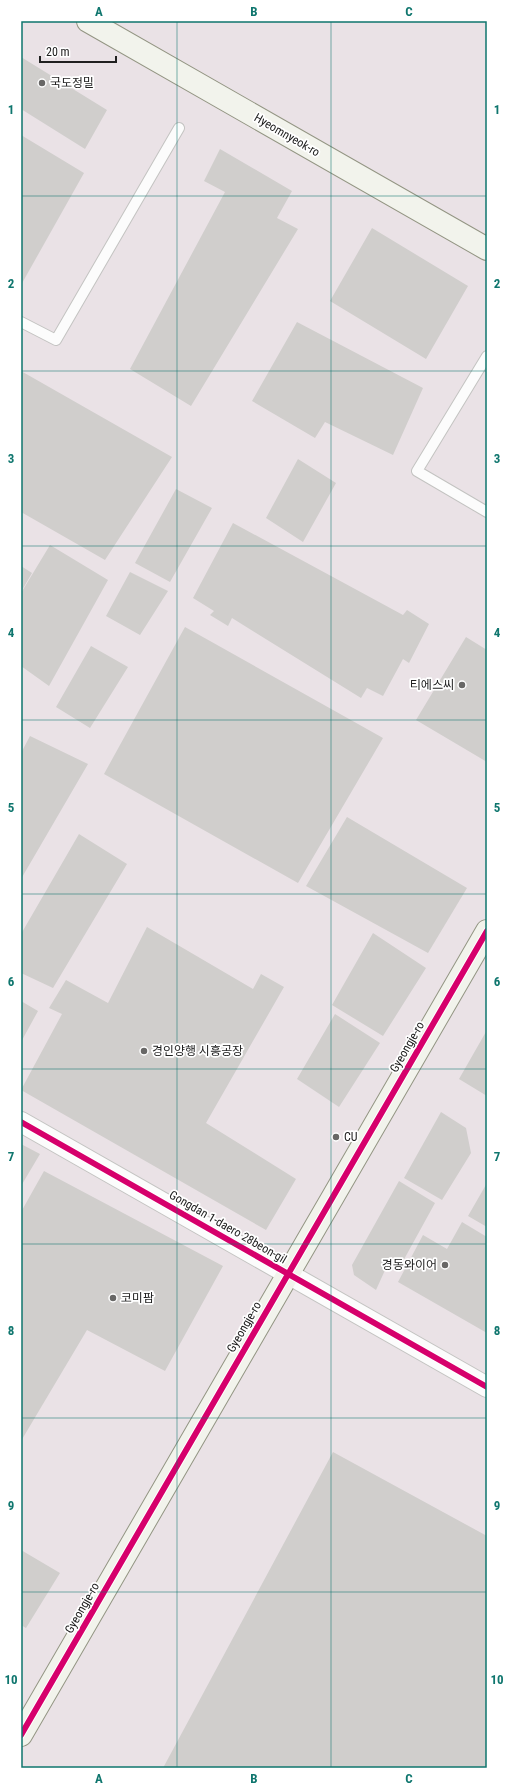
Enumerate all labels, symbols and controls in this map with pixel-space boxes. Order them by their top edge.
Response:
text: A [95,4,103,19]
text: B [250,4,258,19]
text: C [405,4,413,19]
scale bar [40,38,116,64]
text: 20 m [46,45,70,59]
place label: 국도정밀 [50,76,94,90]
marker: 국도정밀 [37,78,47,88]
text: 1 [8,102,14,117]
text: 1 [494,102,500,117]
street label: Hyeomnyeok-ro [252,111,322,159]
text: 2 [8,276,15,291]
text: 2 [494,276,501,291]
text: 3 [8,451,14,466]
text: 3 [494,451,500,466]
text: 4 [8,625,15,640]
text: 4 [494,625,501,640]
place label: 티에스씨 [410,678,454,692]
marker: 티에스씨 [457,680,467,690]
text: 5 [8,800,15,815]
text: 5 [494,800,501,815]
text: 6 [8,974,15,989]
text: 6 [494,974,501,989]
street label: Gyeongje-ro [387,1019,427,1075]
place label: 경인양행 시흥공장 [152,1044,243,1058]
marker: 경인양행 시흥공장 [139,1046,149,1056]
place label: CU [344,1130,358,1144]
marker: CU [331,1132,341,1142]
text: 7 [8,1149,15,1164]
text: 7 [494,1149,501,1164]
street label: Gongdan 1-daero 28beon-gil [167,1188,289,1266]
place label: 경동와이어 [382,1258,437,1272]
marker: 경동와이어 [440,1260,450,1270]
place label: 코미팜 [121,1291,154,1305]
marker: 코미팜 [108,1293,118,1303]
street label: Gyeongje-ro [224,1299,264,1355]
text: 8 [8,1323,14,1338]
text: 8 [494,1323,500,1338]
text: 9 [8,1498,14,1513]
text: 9 [494,1498,500,1513]
street label: Gyeongje-ro [62,1580,102,1636]
text: 10 [4,1672,18,1687]
text: 10 [490,1672,504,1687]
text: A [95,1771,103,1786]
text: B [250,1771,258,1786]
text: C [405,1771,413,1786]

